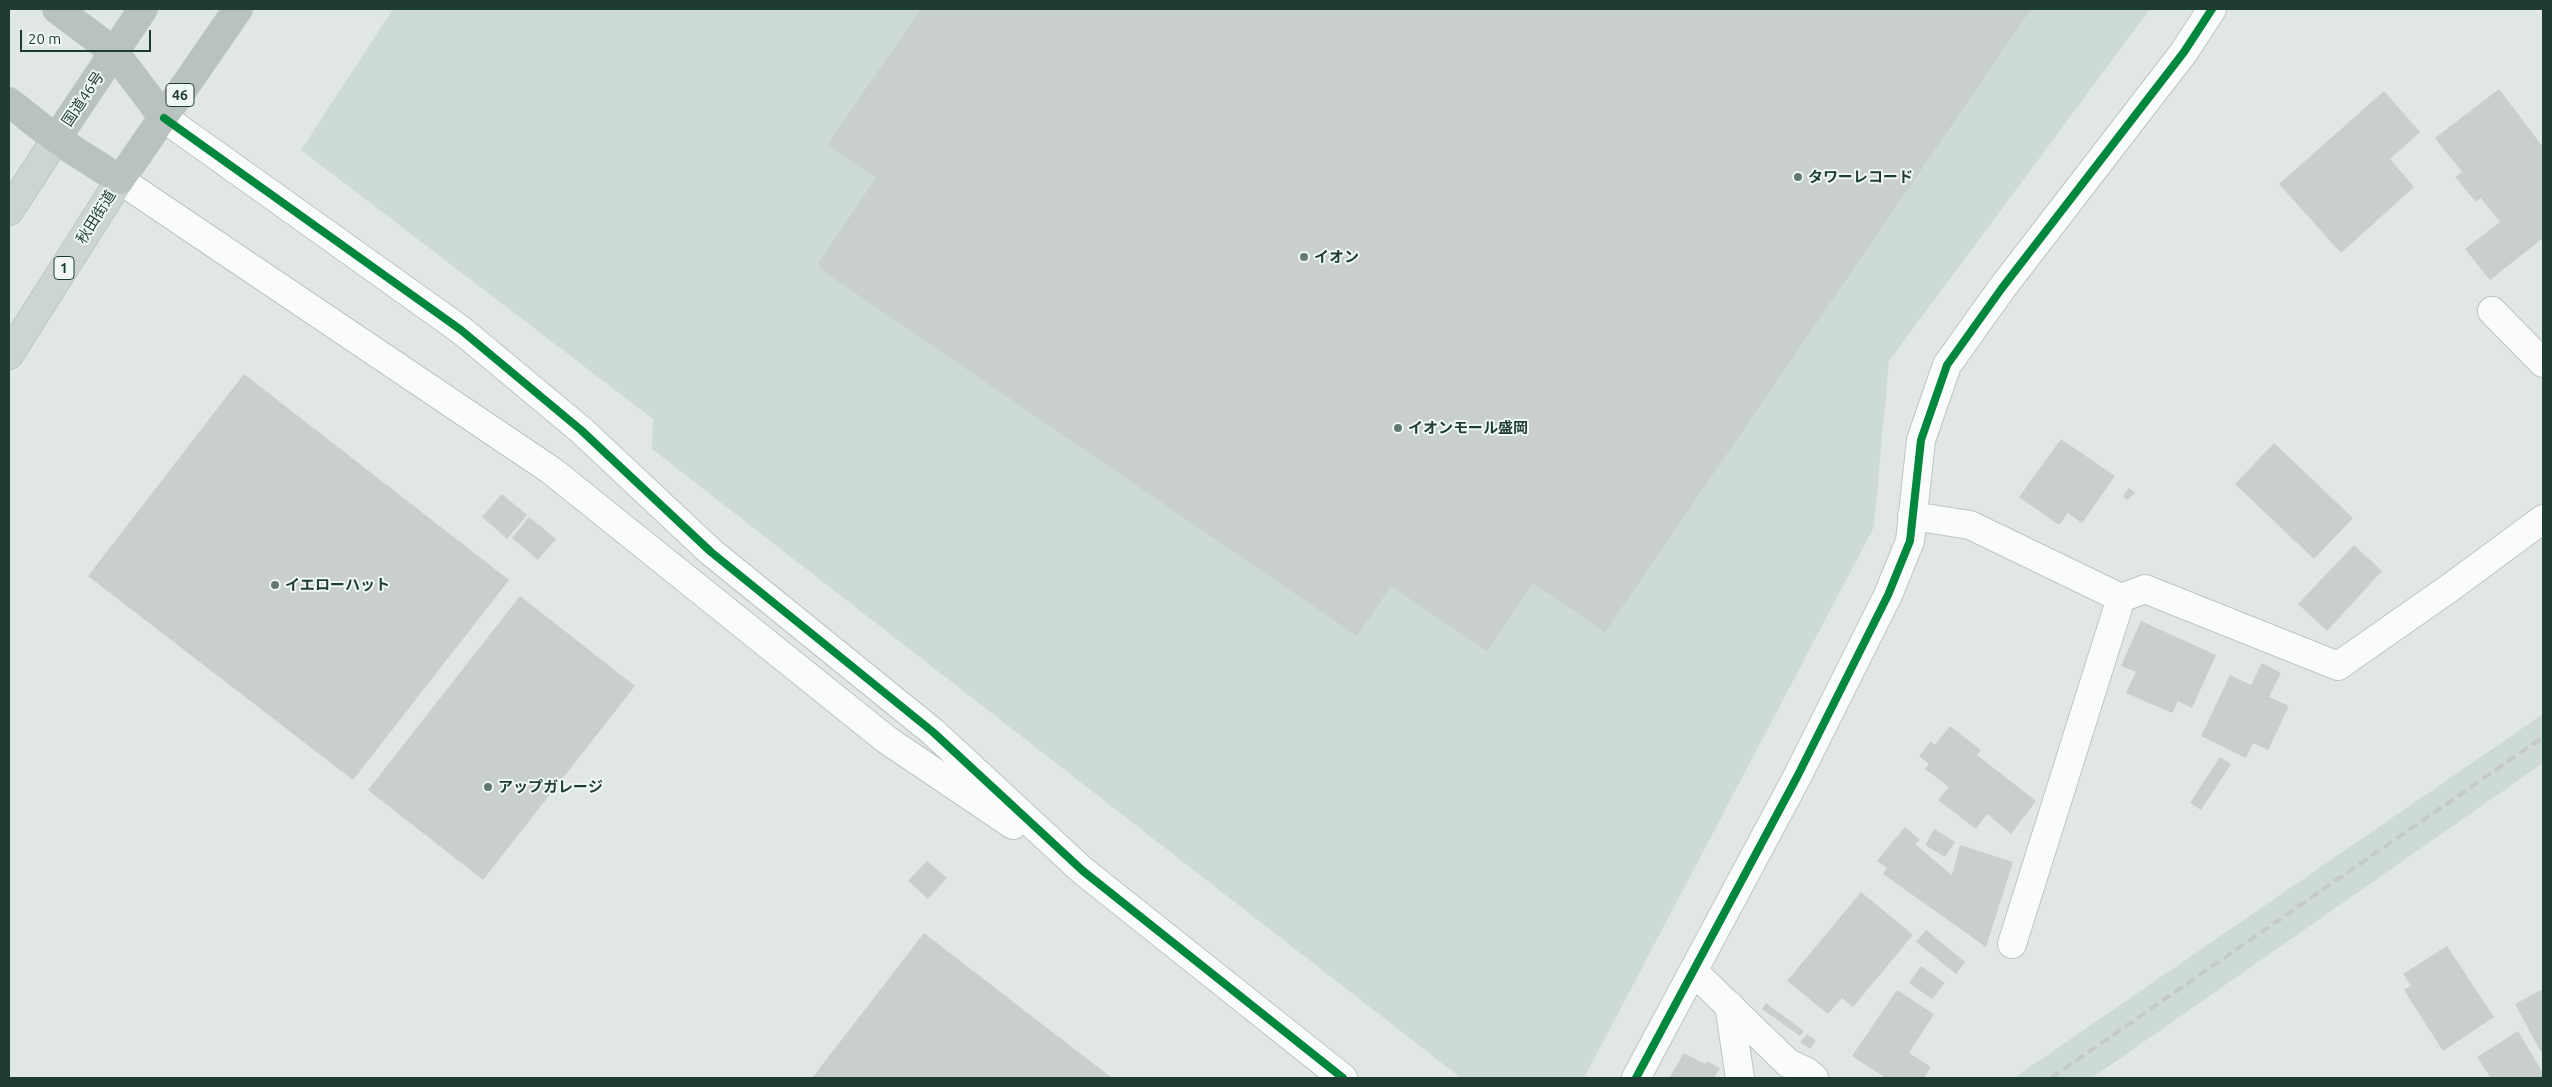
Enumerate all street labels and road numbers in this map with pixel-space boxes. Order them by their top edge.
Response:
street label: 国道46号 [58,68,108,130]
road number: 46 [166,84,194,106]
street label: 秋田街道 [72,187,120,247]
road number: 1 [54,256,74,280]

